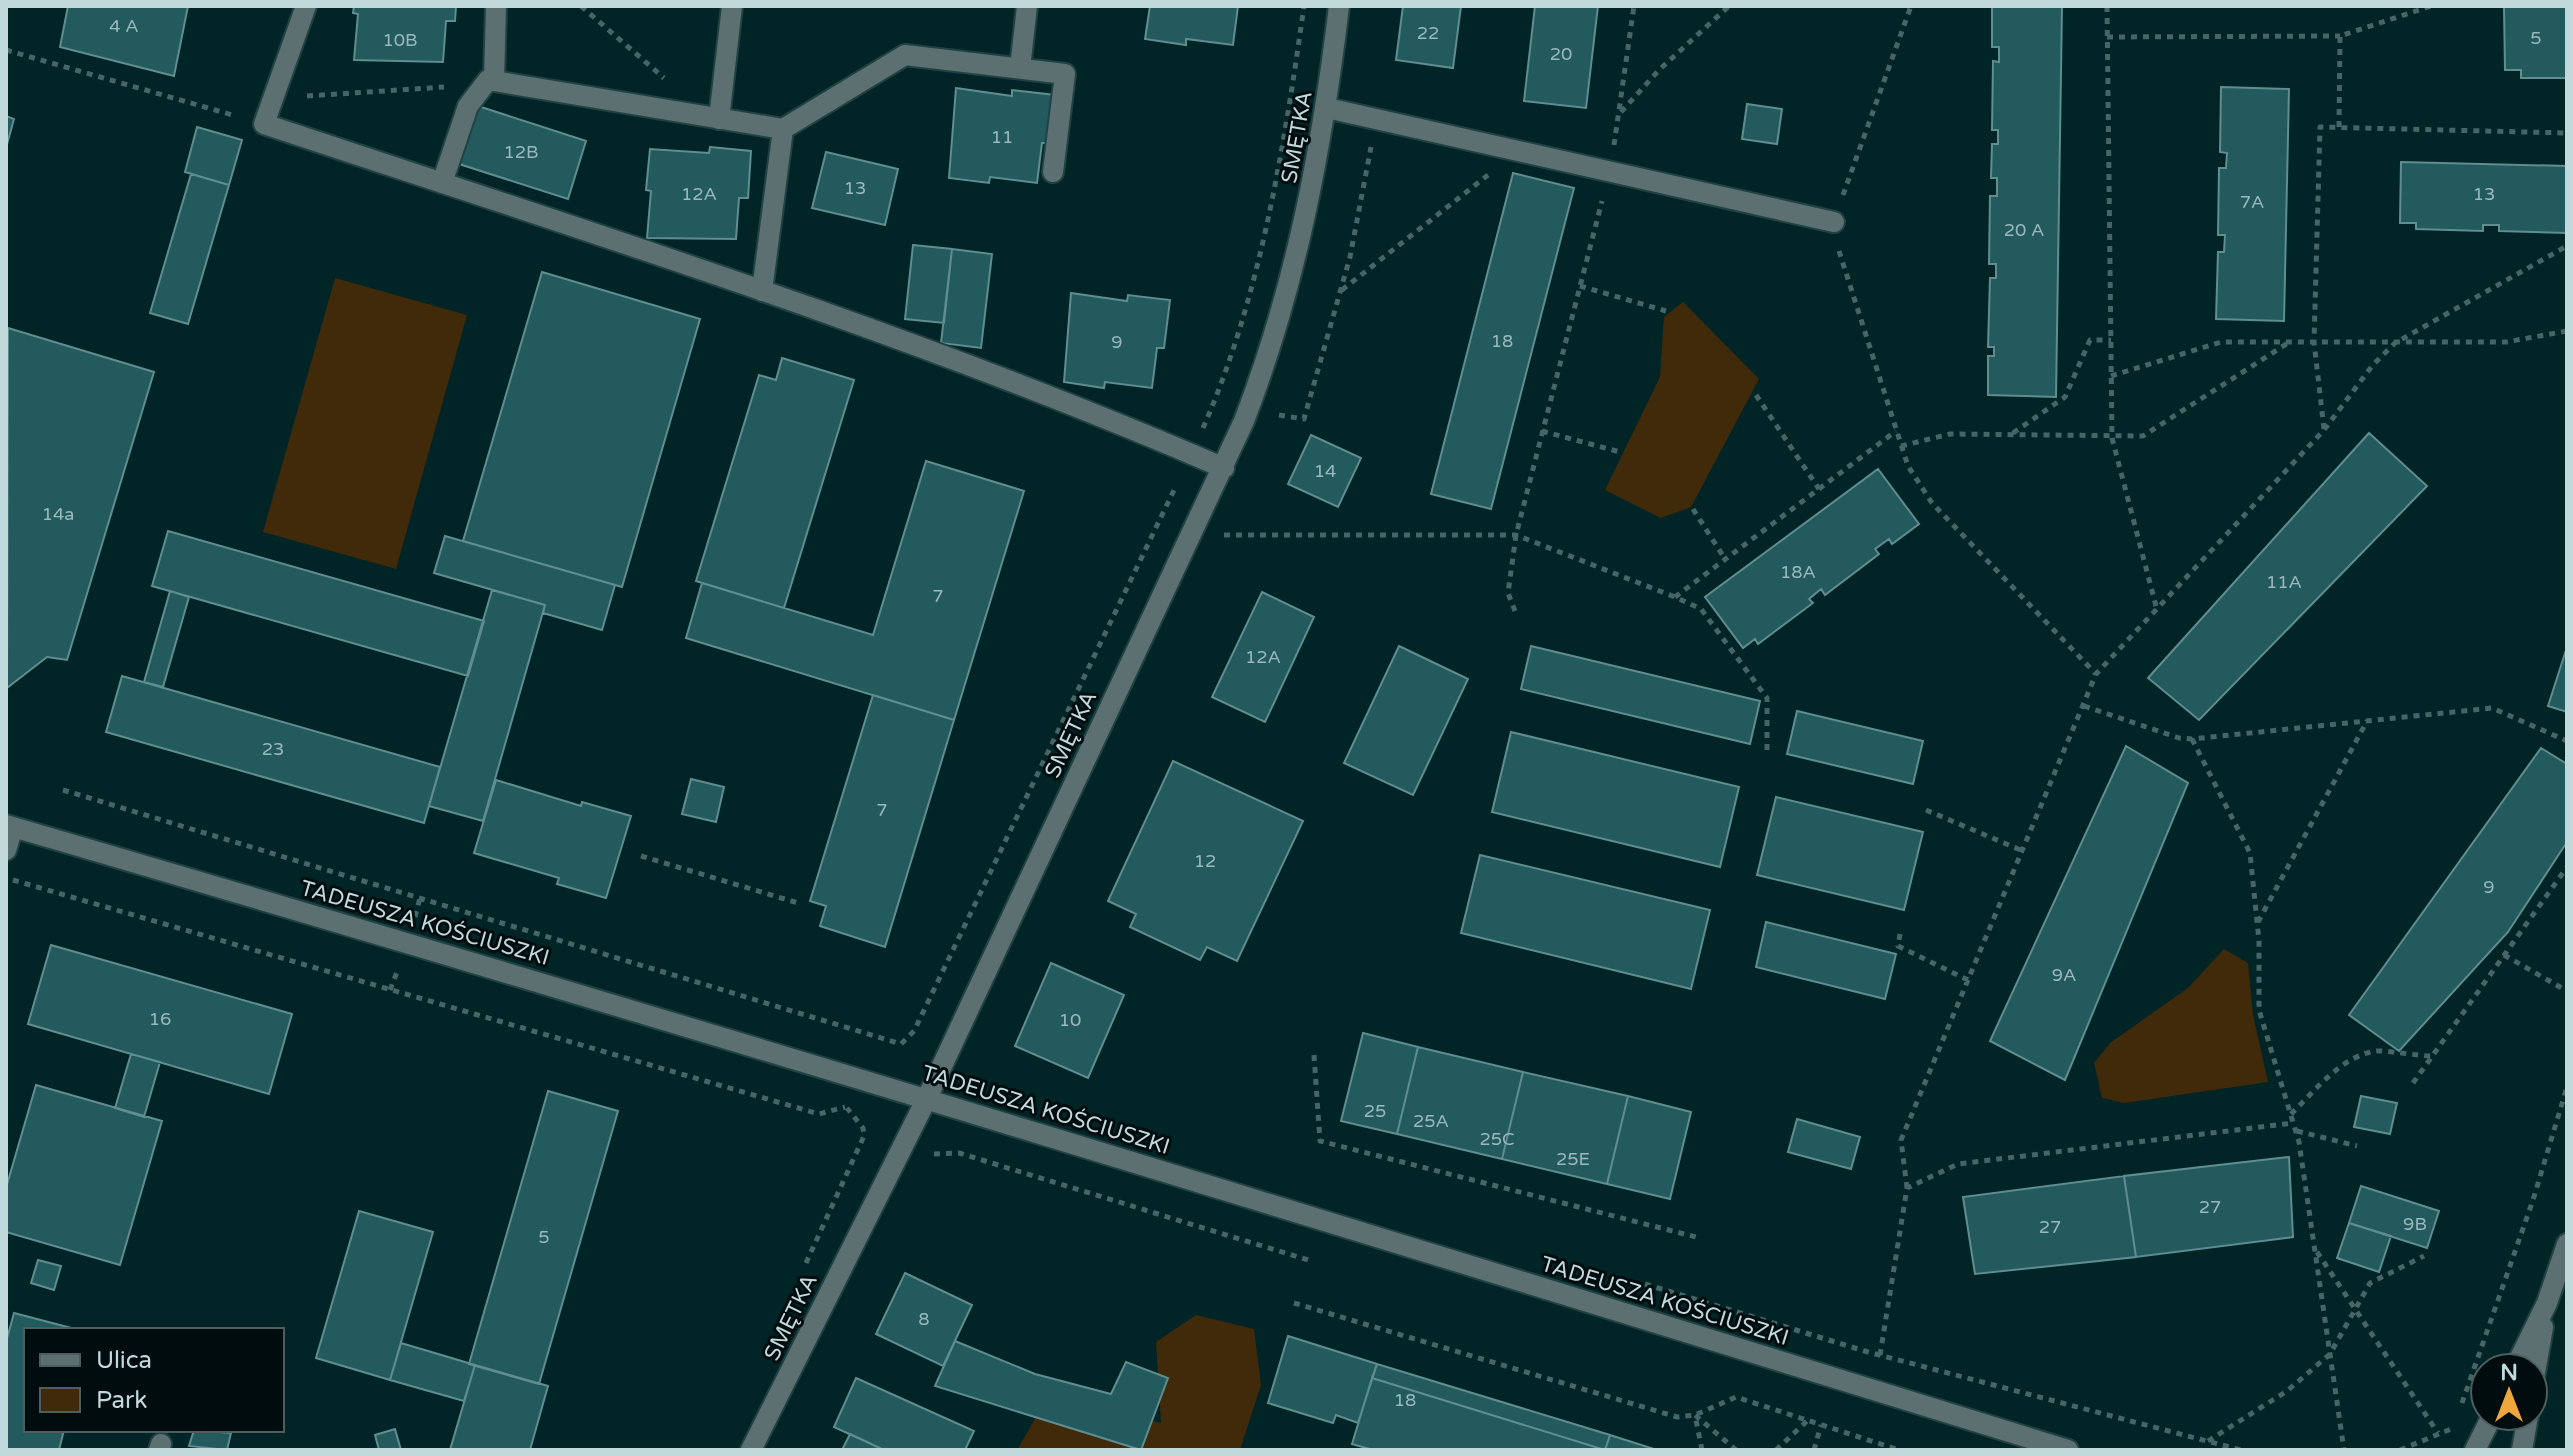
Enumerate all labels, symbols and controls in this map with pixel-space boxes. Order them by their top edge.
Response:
house number: 4 A [109,15,139,37]
house number: 22 [1417,22,1439,44]
house number: 5 [2530,27,2542,49]
house number: 10B [382,29,418,51]
house number: 20 [1550,43,1572,65]
street label: SMĘTKA [1276,89,1318,185]
house number: 11 [991,126,1013,148]
house number: 12B [503,141,539,163]
house number: 13 [844,177,866,199]
house number: 12A [681,183,717,205]
house number: 13 [2473,183,2495,205]
house number: 7A [2240,191,2264,213]
house number: 20 A [2004,219,2044,241]
house number: 18 [1491,330,1513,352]
house number: 9 [1111,331,1123,353]
house number: 14 [1314,460,1336,482]
house number: 14a [42,503,74,525]
house number: 18A [1780,561,1816,583]
house number: 11A [2266,571,2302,593]
house number: 7 [932,585,944,607]
house number: 12A [1245,646,1281,668]
street label: SMĘTKA [1039,687,1102,782]
house number: 23 [262,738,284,760]
house number: 7 [876,799,888,821]
house number: 12 [1194,850,1216,872]
street label: TADEUSZA KOŚCIUSZKI [297,874,552,971]
house number: 9 [2483,876,2495,898]
house number: 9A [2052,964,2076,986]
house number: 16 [149,1008,171,1030]
house number: 10 [1059,1009,1081,1031]
street label: TADEUSZA KOŚCIUSZKI [919,1059,1173,1160]
house number: 25 [1364,1100,1386,1122]
house number: 25A [1413,1110,1449,1132]
house number: 25C [1479,1128,1515,1150]
house number: 25E [1556,1148,1590,1170]
house number: 27 [2199,1196,2221,1218]
house number: 9B [2403,1213,2427,1235]
house number: 27 [2039,1216,2061,1238]
house number: 5 [538,1226,550,1248]
street label: TADEUSZA KOŚCIUSZKI [1538,1250,1792,1351]
street label: SMĘTKA [759,1270,823,1365]
house number: 8 [918,1308,930,1330]
legend [24,1328,284,1432]
text: Ulica [96,1346,152,1375]
north arrow [2469,1352,2549,1432]
text: N [2500,1360,2518,1386]
text: Park [96,1386,147,1415]
house number: 18 [1394,1389,1416,1411]

